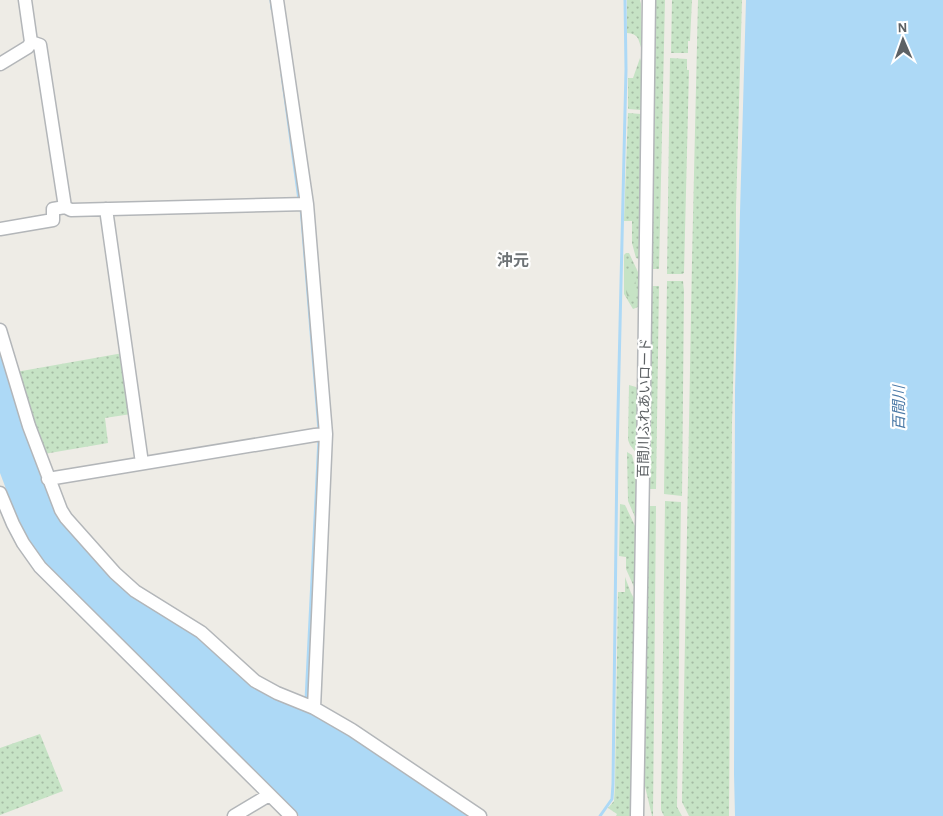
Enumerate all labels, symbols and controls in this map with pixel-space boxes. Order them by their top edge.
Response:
north arrow [878,15,928,65]
text: N [897,21,908,35]
district label: 沖元 [497,251,529,269]
street label: 百間川ふれあいロード [636,338,653,478]
water label: 百間川 [892,384,907,431]

